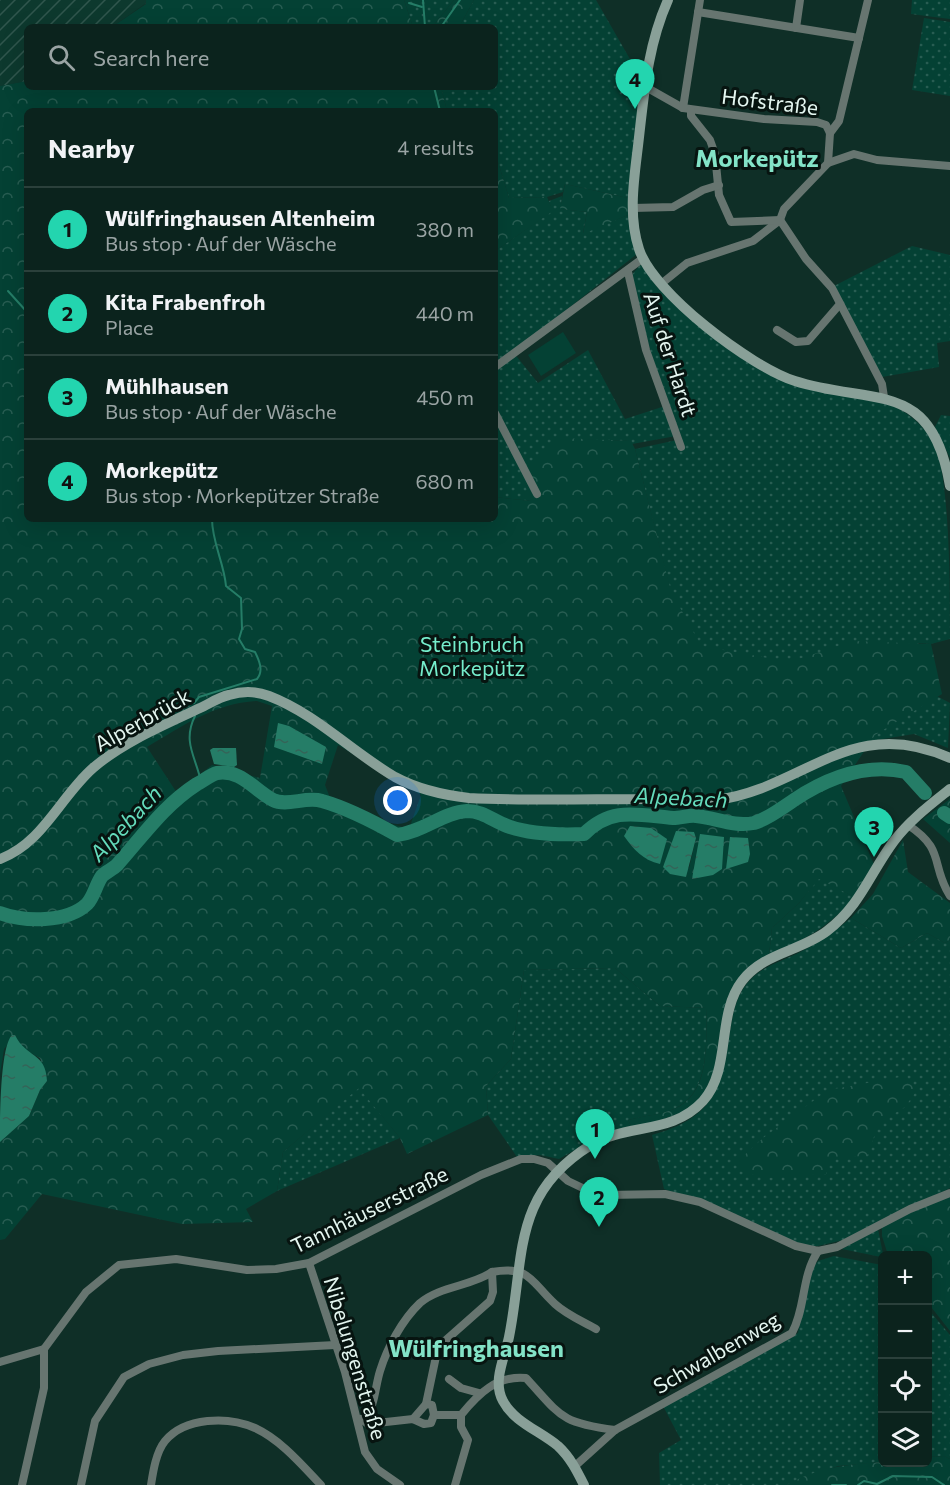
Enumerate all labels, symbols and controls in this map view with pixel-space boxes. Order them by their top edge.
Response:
search box [24,24,498,90]
icon: search [45,41,78,74]
text: Search here [93,44,209,71]
pin: 4 [616,60,654,109]
street label: Hofstraße [720,83,820,119]
text: Nearby [48,132,135,163]
text: 4 results [397,135,474,159]
district label: Morkepütz [695,143,819,172]
text: Wülfringhausen Altenheim [105,204,375,231]
text: 1 [63,217,72,241]
text: 380 m [416,217,474,241]
text: Bus stop · Auf der Wäsche [105,231,336,255]
text: Kita Frabenfroh [105,288,266,315]
street label: Auf der Hardt [639,289,703,419]
text: 2 [62,301,73,325]
text: 440 m [416,301,474,325]
text: Place [105,315,154,339]
text: Mühlhausen [105,372,229,399]
text: 3 [62,385,73,409]
text: 450 m [416,385,474,409]
text: Bus stop · Auf der Wäsche [105,399,336,423]
text: Morkepütz [105,456,218,483]
text: 4 [61,469,74,493]
text: 680 m [415,469,474,493]
text: Bus stop · Morkepützer Straße [105,483,379,507]
park label: Steinbruch Morkepütz [419,631,525,680]
street label: Alperbrück [90,682,194,756]
water label: Alpebach [83,780,167,867]
water label: Alpebach [633,781,728,813]
your location [383,786,412,815]
pin: 3 [854,808,894,857]
pin: 1 [576,1110,614,1159]
street label: Tannhäuserstraße [287,1160,451,1258]
pin: 2 [580,1178,618,1227]
map controls [878,1251,932,1467]
button: + [878,1251,932,1305]
street label: Nibelungenstraße [319,1273,393,1443]
button: − [878,1305,932,1359]
street label: Schwalbenweg [648,1306,784,1398]
district label: Wülfringhausen [388,1333,564,1362]
button: locate [878,1359,932,1413]
button: layers [878,1413,932,1467]

